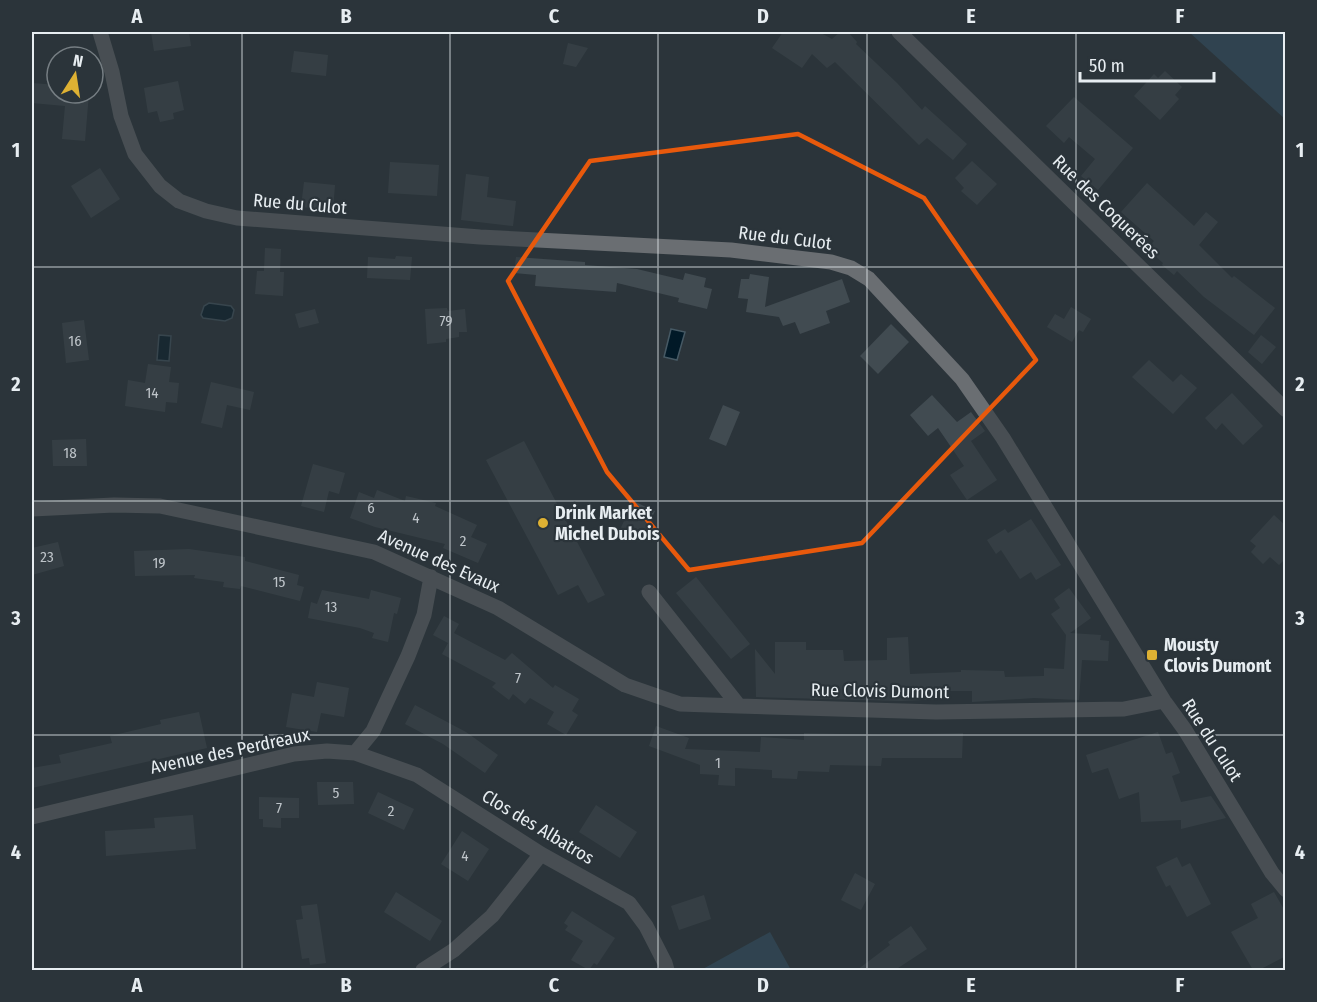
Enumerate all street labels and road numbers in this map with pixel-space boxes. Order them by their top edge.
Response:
street label: Rue des Coquerées [1048,150,1164,264]
street label: Rue du Culot [252,189,348,219]
street label: Rue du Culot [737,221,833,255]
street label: Avenue des Evaux [375,524,503,598]
street label: Rue Clovis Dumont [811,679,949,703]
street label: Rue du Culot [1177,695,1247,785]
street label: Avenue des Perdreaux [148,723,312,779]
street label: Clos des Albatros [478,785,598,869]

